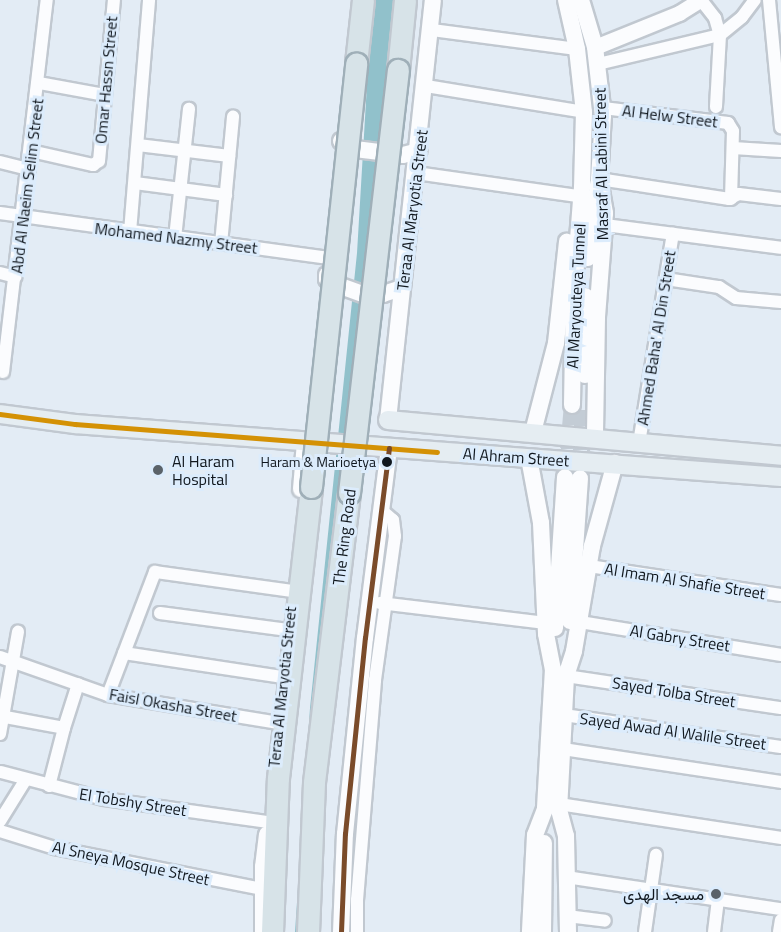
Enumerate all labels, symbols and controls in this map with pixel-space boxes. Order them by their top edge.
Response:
street label: Omar Hassn Street [91,15,121,145]
street label: Masraf Al Labini Street [590,88,612,240]
street label: Abd Al Naeim Selim Street [7,97,47,275]
street label: Al Helw Street [621,101,719,131]
street label: Teraa Al Maryotia Street [393,129,431,291]
street label: Mohamed Nazmy Street [94,218,258,258]
street label: Al Maryouteya Tunnel [563,223,589,369]
street label: Ahmed Baha' Al Din Street [633,249,679,427]
street label: Al Ahram Street [462,444,570,470]
place label: Al Haram Hospital [172,451,234,489]
place label: Haram & Marioetya [261,454,376,470]
marker: Haram & Marioetya [381,456,393,468]
marker: Al Haram Hospital [149,461,167,479]
street label: The Ring Road [329,488,359,586]
street label: Al Imam Al Shafie Street [603,559,767,603]
street label: Teraa Al Maryotia Street [264,606,300,768]
street label: Al Gabry Street [629,621,731,655]
street label: Sayed Tolba Street [611,673,737,711]
street label: Faisl Okasha Street [108,684,238,726]
street label: Sayed Awad Al Walile Street [579,708,767,754]
street label: El Tobshy Street [78,784,188,820]
street label: Al Sneya Mosque Street [51,837,211,889]
place label: مسجد الهدى [623,884,704,904]
marker: مسجد الهدى [709,887,723,901]

